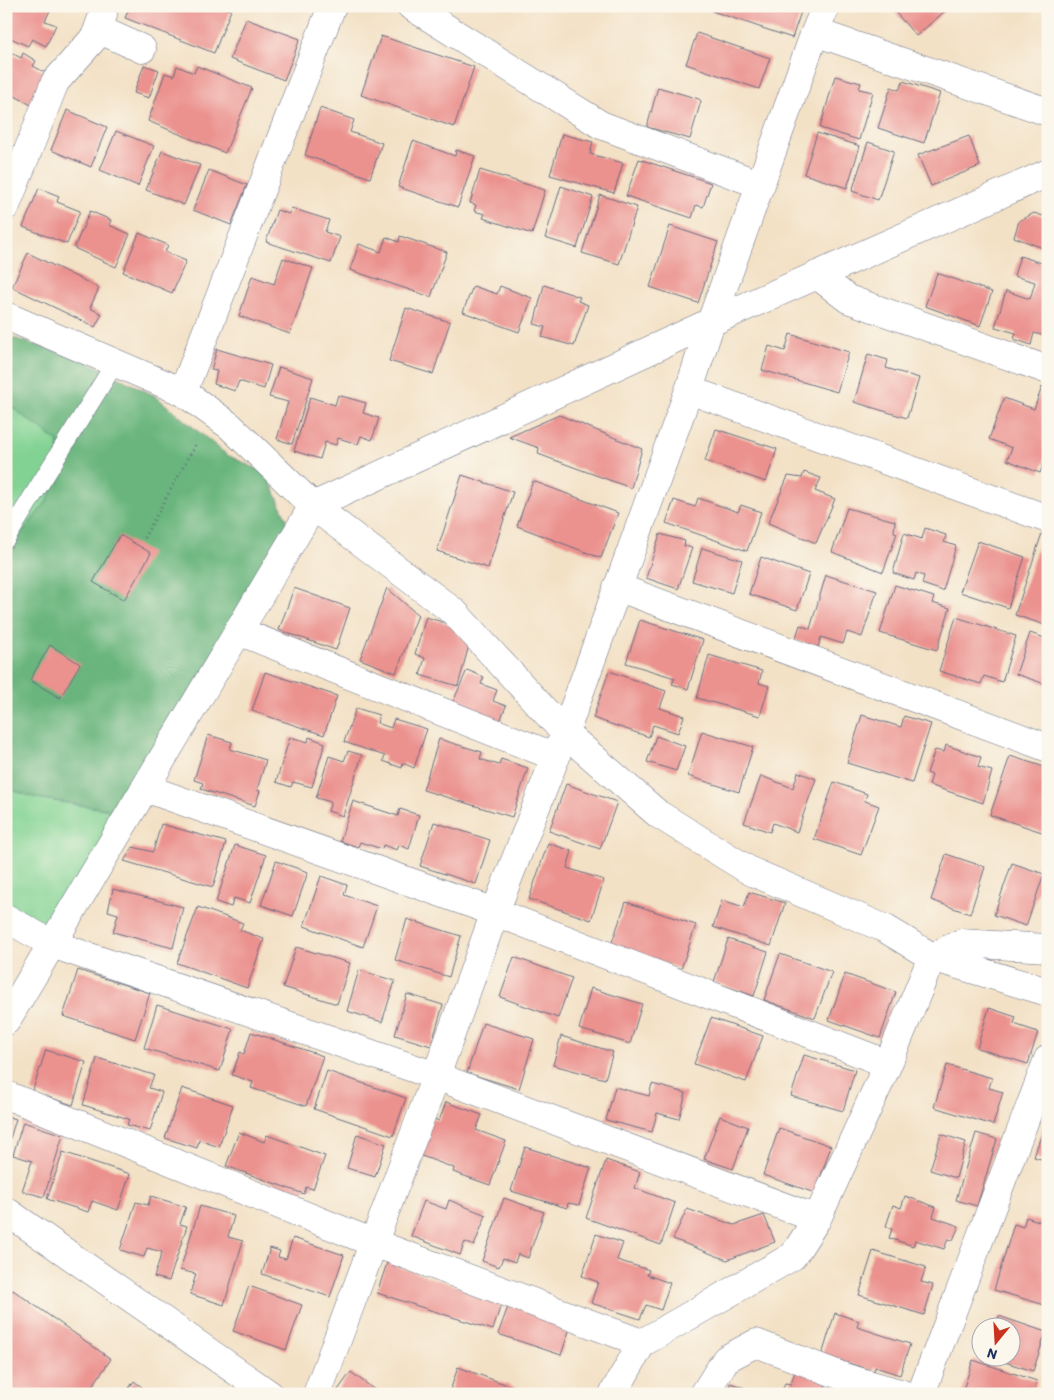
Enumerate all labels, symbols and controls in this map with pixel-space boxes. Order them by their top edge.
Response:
north arrow [972,1318,1022,1368]
text: N [985,1344,999,1363]

